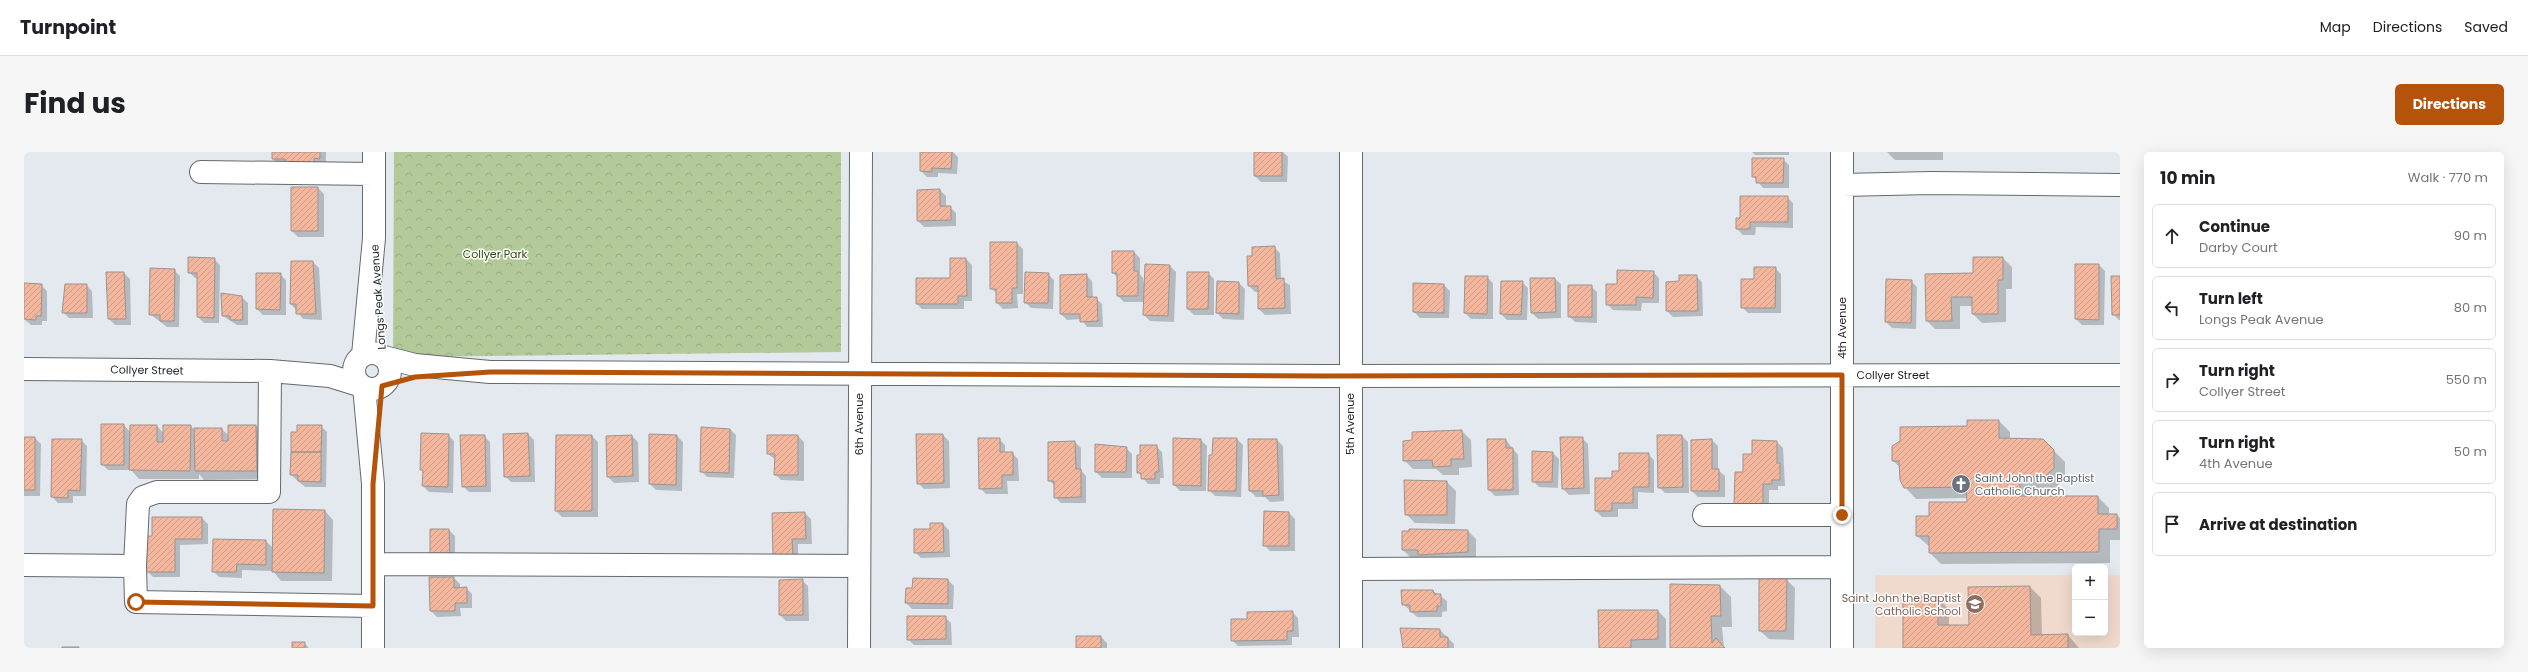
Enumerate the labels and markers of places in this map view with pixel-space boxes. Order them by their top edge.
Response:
place label: Saint John the Baptist Catholic Church [1975,470,2094,499]
church icon: Saint John the Baptist Catholic Church [1950,473,1972,495]
place label: Saint John the Baptist Catholic School [1842,590,1961,619]
school or university icon: Saint John the Baptist Catholic School [1964,593,1986,615]

